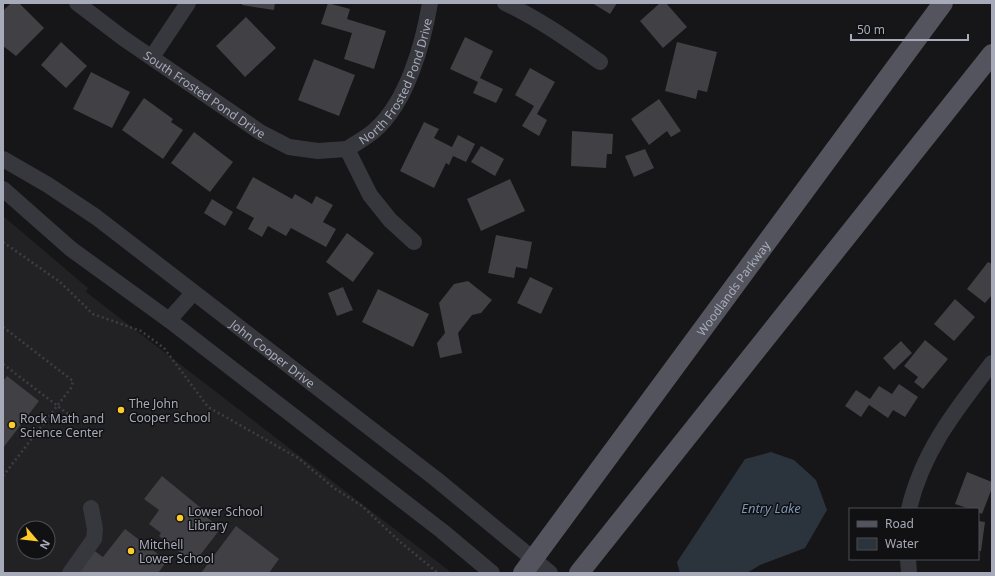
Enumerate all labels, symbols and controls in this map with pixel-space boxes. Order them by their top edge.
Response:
street label: North Frosted Pond Drive [355,16,435,148]
scale bar [851,16,968,42]
text: 50 m [857,21,885,38]
street label: South Frosted Pond Drive [141,46,269,142]
street label: Woodlands Parkway [692,236,774,339]
street label: John Cooper Drive [226,315,319,392]
place label: The John Cooper School [129,395,211,426]
marker: The John Cooper School [116,405,126,415]
place label: Rock Math and Science Center [20,410,104,441]
marker: Rock Math and Science Center [7,420,17,430]
water label: Entry Lake [741,499,801,517]
place label: Lower School Library [188,503,263,534]
legend [849,508,979,560]
marker: Lower School Library [175,513,185,523]
text: Road [885,515,914,532]
north arrow [16,520,56,560]
text: Water [885,535,919,552]
place label: Mitchell Lower School [139,536,214,567]
text: N [37,537,54,552]
marker: Mitchell Lower School [126,546,136,556]

